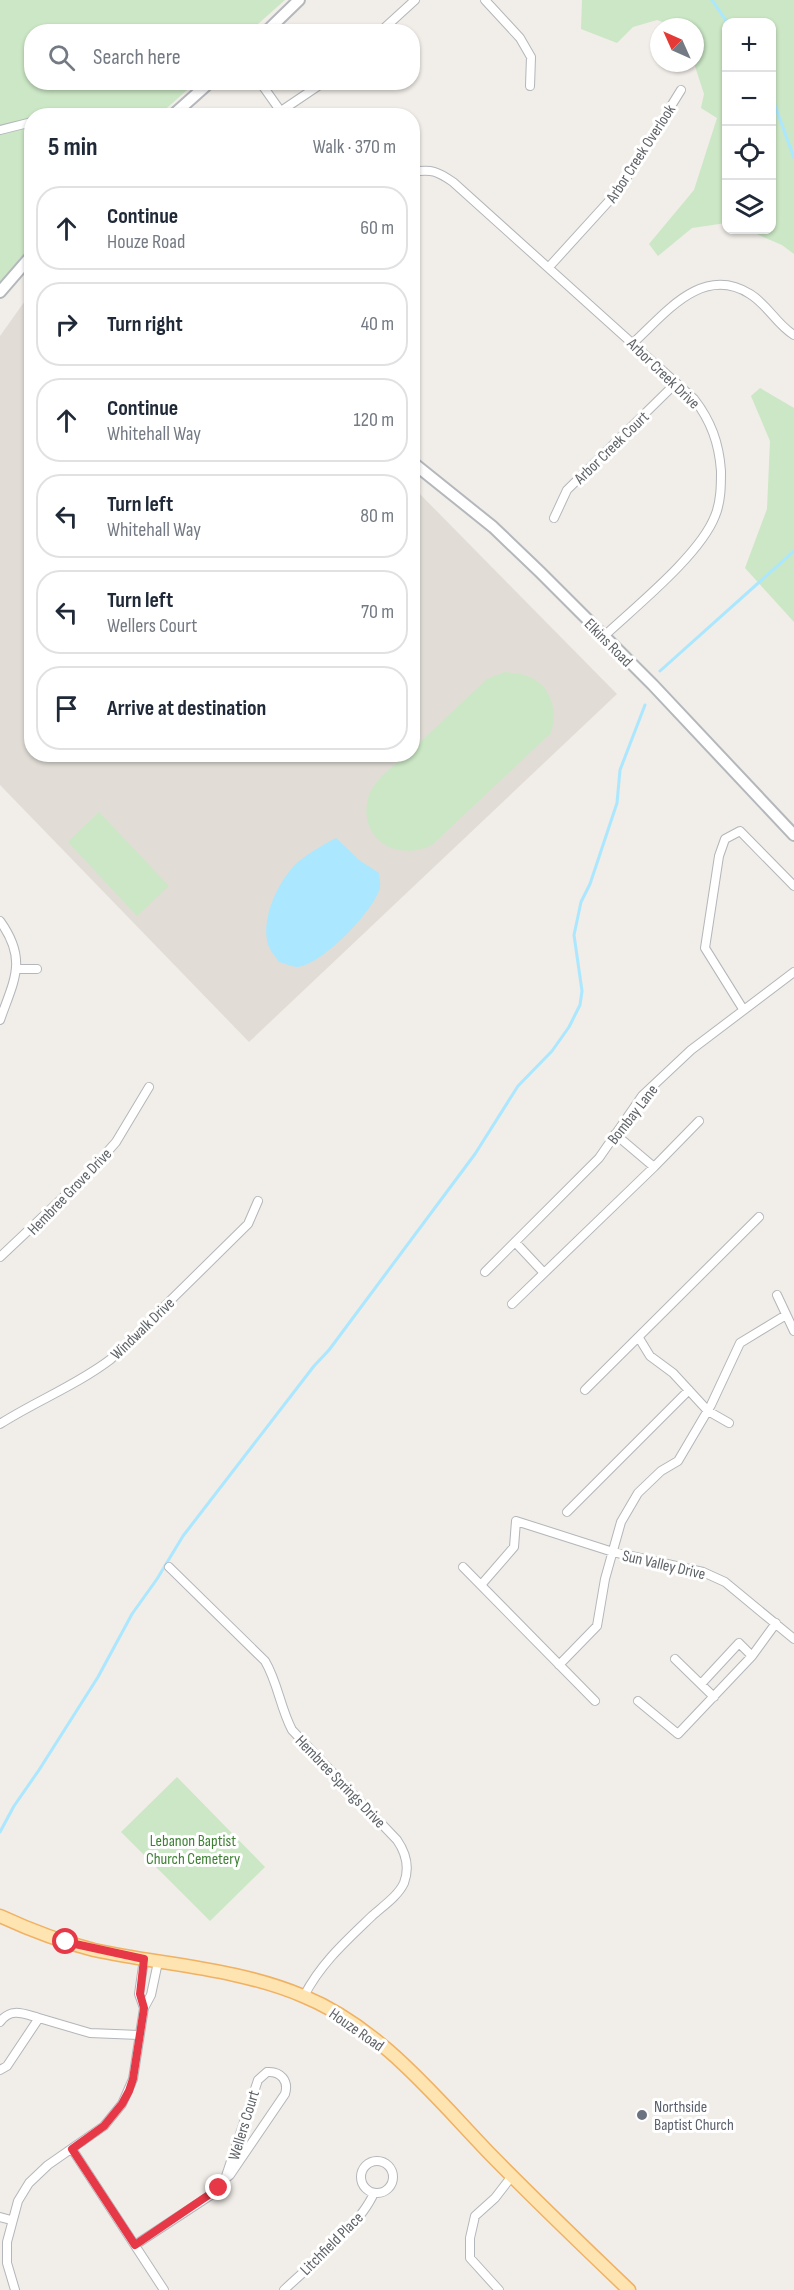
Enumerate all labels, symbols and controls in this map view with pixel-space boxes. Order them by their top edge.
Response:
north arrow [650,18,704,72]
map controls [722,18,776,234]
button: + [722,18,776,72]
search box [24,24,420,90]
icon: search [45,41,78,74]
text: Search here [93,44,180,71]
button: − [722,72,776,126]
street label: Arbor Creek Overlook [602,101,680,207]
button: locate [722,126,776,180]
text: 5 min [48,132,98,163]
text: Walk · 370 m [313,135,396,159]
button: layers [722,180,776,234]
text: Continue [107,203,178,230]
icon: ahead [50,212,83,245]
text: 60 m [360,216,394,240]
text: Houze Road [107,230,185,254]
icon: right [50,308,83,341]
text: Turn right [107,311,183,338]
text: 40 m [361,312,394,336]
street label: Arbor Creek Drive [622,334,703,413]
text: Continue [107,395,178,422]
icon: ahead [50,404,83,437]
text: 120 m [354,408,394,432]
street label: Arbor Creek Court [570,408,653,489]
text: Whitehall Way [107,422,201,446]
text: Turn left [107,491,173,518]
icon: left [50,500,83,533]
text: 80 m [360,504,394,528]
text: Whitehall Way [107,518,201,542]
text: Turn left [107,587,173,614]
icon: left [50,596,83,629]
text: 70 m [361,600,394,624]
text: Wellers Court [107,614,197,638]
street label: Elkins Road [580,615,636,671]
icon: arrive [50,692,83,725]
text: Arrive at destination [107,695,266,722]
street label: Bombay Lane [604,1081,662,1149]
street label: Hembree Grove Drive [24,1145,116,1239]
street label: Windwalk Drive [107,1294,179,1364]
street label: Sun Valley Drive [620,1547,707,1584]
street label: Hembree Springs Drive [291,1732,389,1832]
park label: Lebanon Baptist Church Cemetery [146,1832,240,1869]
route start [52,1928,78,1954]
street label: Houze Road [325,2004,387,2056]
street label: Wellers Court [225,2088,264,2163]
place label: Northside Baptist Church [654,2098,734,2135]
marker: Northside Baptist Church [635,2108,649,2122]
route end [205,2174,231,2200]
street label: Litchfield Place [297,2209,367,2279]

